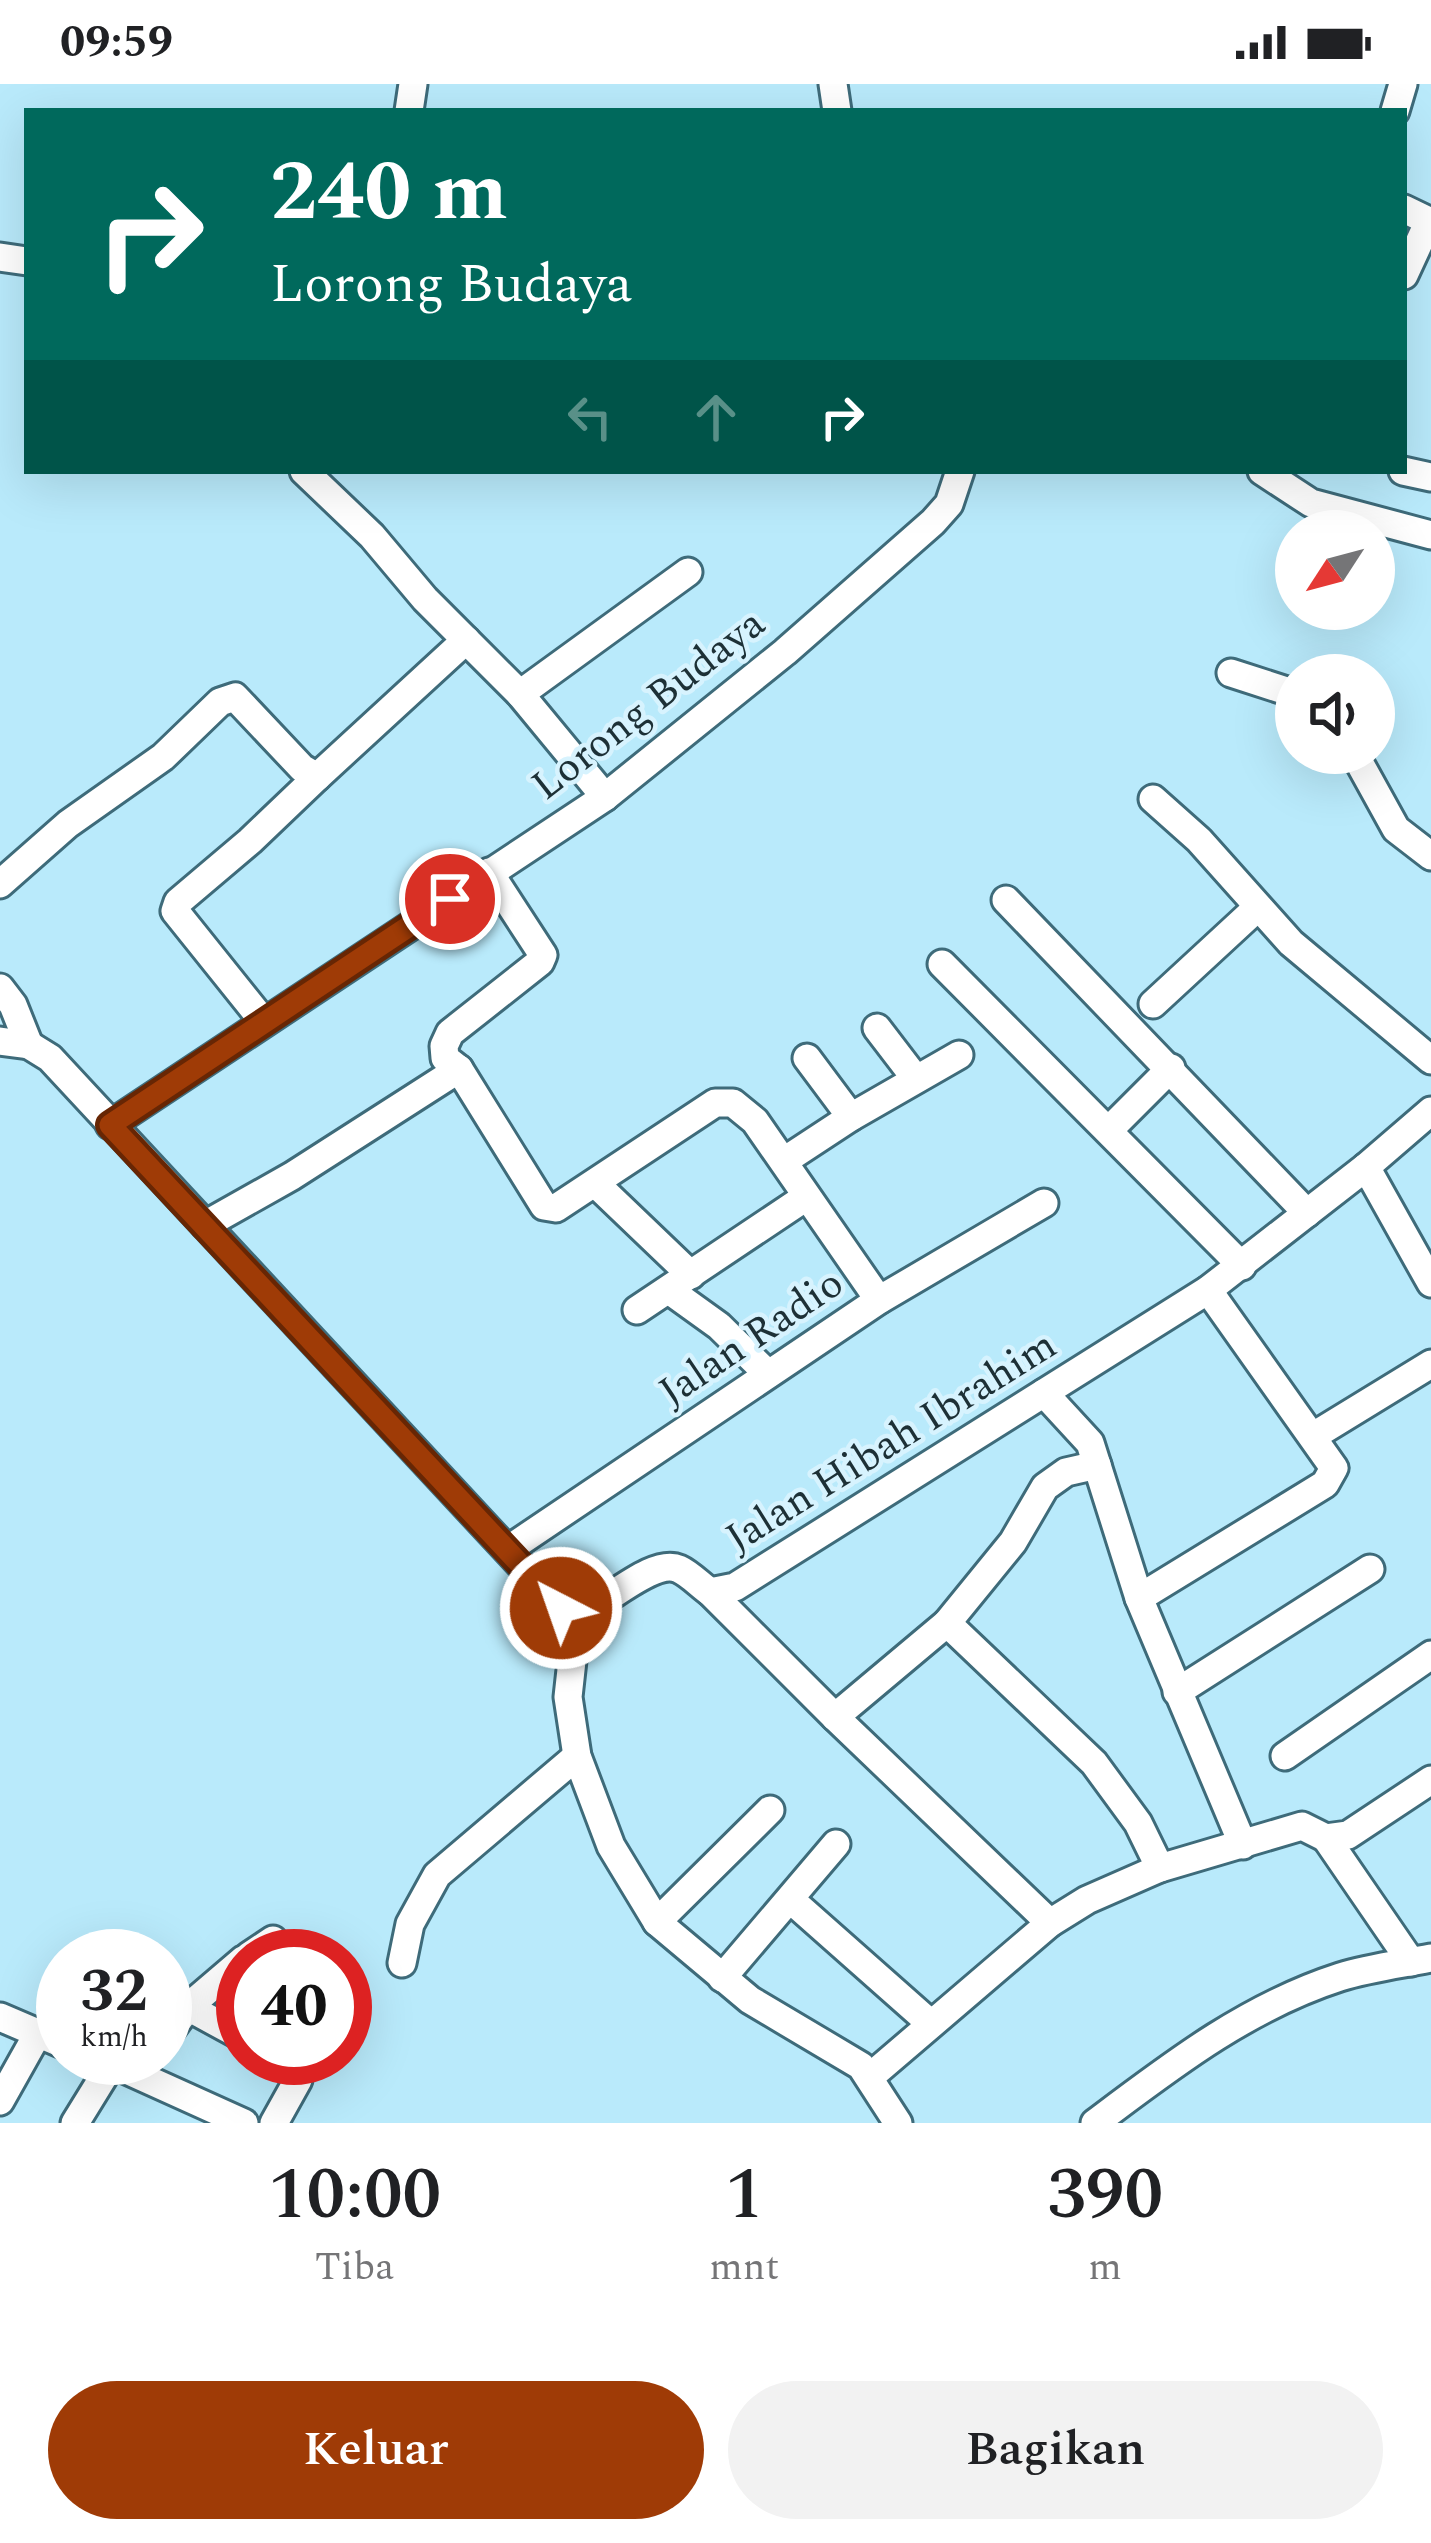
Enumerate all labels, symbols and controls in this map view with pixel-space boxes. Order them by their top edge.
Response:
text: 09:59 [60,8,173,77]
text: 240 m [270,129,508,257]
icon: right [72,156,228,312]
text: Lorong Budaya [270,244,633,326]
icon: left [557,384,623,450]
icon: ahead [683,384,749,450]
icon: right [809,384,875,450]
north arrow [1275,510,1395,630]
map controls [1275,510,1395,774]
street label: Lorong Budaya [518,593,779,817]
button: sound [1275,654,1395,774]
pin [399,848,501,950]
icon: arrive [417,866,483,932]
street label: Jalan Radio [646,1253,857,1423]
street label: Jalan Hibah Ibrahim [713,1315,1069,1570]
position arrow [498,1545,624,1671]
speed limit sign: 40 [216,1929,372,2085]
text: 32 [80,1946,148,2038]
text: km/h [80,2014,148,2060]
text: 10:00 [268,2141,441,2250]
text: 1 [725,2141,763,2250]
text: 390 [1047,2141,1163,2250]
text: Tiba [315,2238,394,2297]
text: mnt [709,2238,779,2297]
text: m [1088,2238,1122,2297]
button: Keluar [48,2381,704,2519]
button: Bagikan [728,2381,1383,2519]

